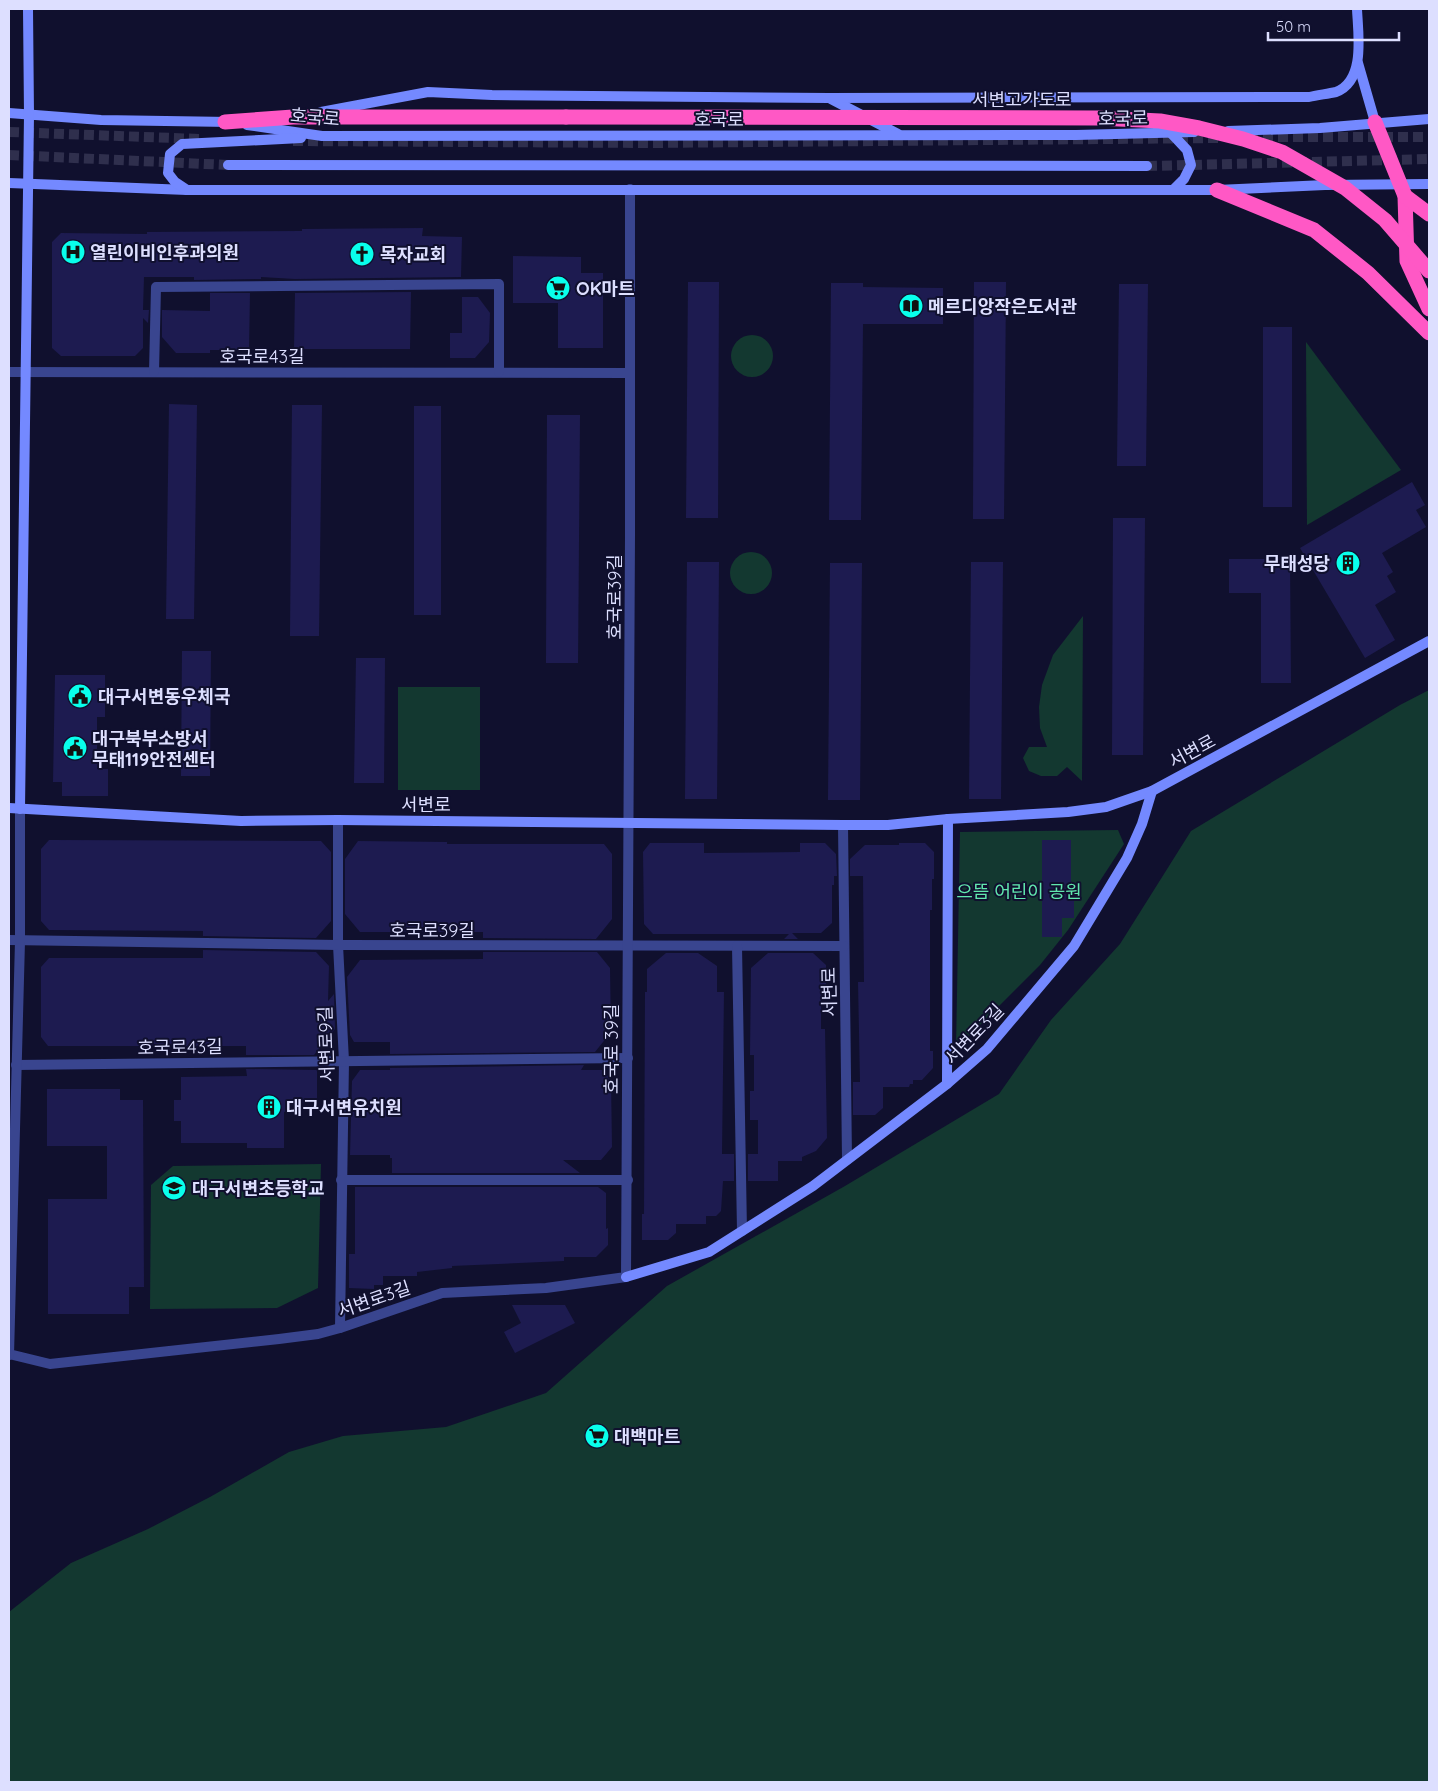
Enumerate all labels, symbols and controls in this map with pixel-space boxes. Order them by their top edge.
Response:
scale bar [1268,10,1399,42]
text: 50 m [1276,17,1311,36]
street label: 서변고가도로 [972,88,1072,111]
street label: 호국로 [289,103,341,131]
street label: 호국로 [1098,106,1148,130]
street label: 호국로 [694,108,744,131]
hospital icon: 열린이비인후과의원 [60,239,86,265]
place label: 열린이비인후과의원 [90,241,239,264]
church icon: 목자교회 [349,241,375,267]
place label: 목자교회 [380,243,446,266]
supermarket icon: OK마트 [545,275,571,301]
place label: OK마트 [576,277,635,300]
library icon: 메르디앙작은도서관 [898,293,924,319]
place label: 메르디앙작은도서관 [928,295,1077,318]
street label: 호국로43길 [219,345,305,368]
building icon: 무태성당 [1335,550,1361,576]
place label: 무태성당 [1264,552,1330,575]
street label: 호국로39길 [603,554,626,640]
public building icon: 대구서변동우체국 [67,683,93,709]
place label: 대구서변동우체국 [98,685,230,708]
place label: 대구북부소방서 무태119안전센터 [92,727,216,771]
street label: 서변로 [1165,729,1219,773]
public building icon: 대구북부소방서 무태119안전센터 [62,735,88,761]
street label: 서변로 [401,793,451,816]
park label: 으뜸 어린이 공원 [956,880,1082,903]
street label: 호국로39길 [389,919,475,942]
street label: 서변로 [817,967,841,1017]
street label: 서변로3길 [939,999,1009,1069]
street label: 호국로 39길 [600,1004,623,1094]
street label: 서변로9길 [313,1005,339,1083]
street label: 호국로43길 [137,1035,223,1059]
building icon: 대구서변유치원 [256,1094,282,1120]
place label: 대구서변유치원 [286,1096,402,1119]
school or university icon: 대구서변초등학교 [161,1175,187,1201]
place label: 대구서변초등학교 [192,1177,324,1200]
street label: 서변로3길 [334,1276,414,1322]
supermarket icon: 대백마트 [584,1423,610,1449]
place label: 대백마트 [614,1425,680,1448]

